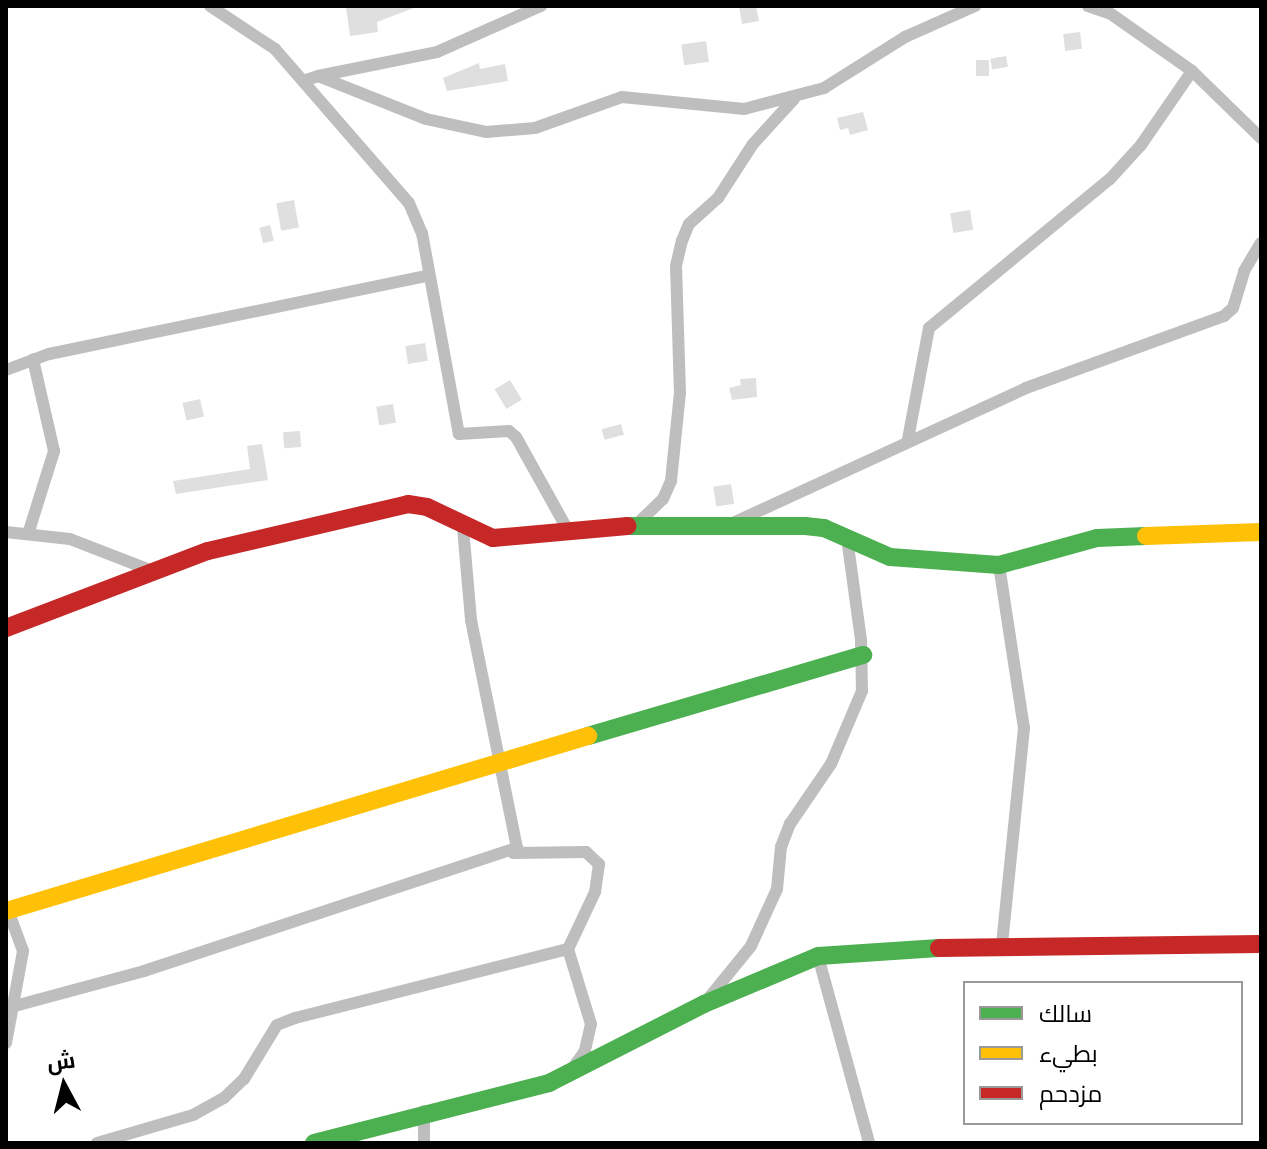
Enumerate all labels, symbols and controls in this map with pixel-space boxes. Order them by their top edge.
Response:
legend [963,981,1243,1125]
text: سالك [1039,998,1092,1027]
text: بطيء [1039,1038,1098,1067]
north arrow [24,1045,104,1125]
text: ش [45,1046,77,1076]
text: مزدحم [1039,1078,1102,1107]

